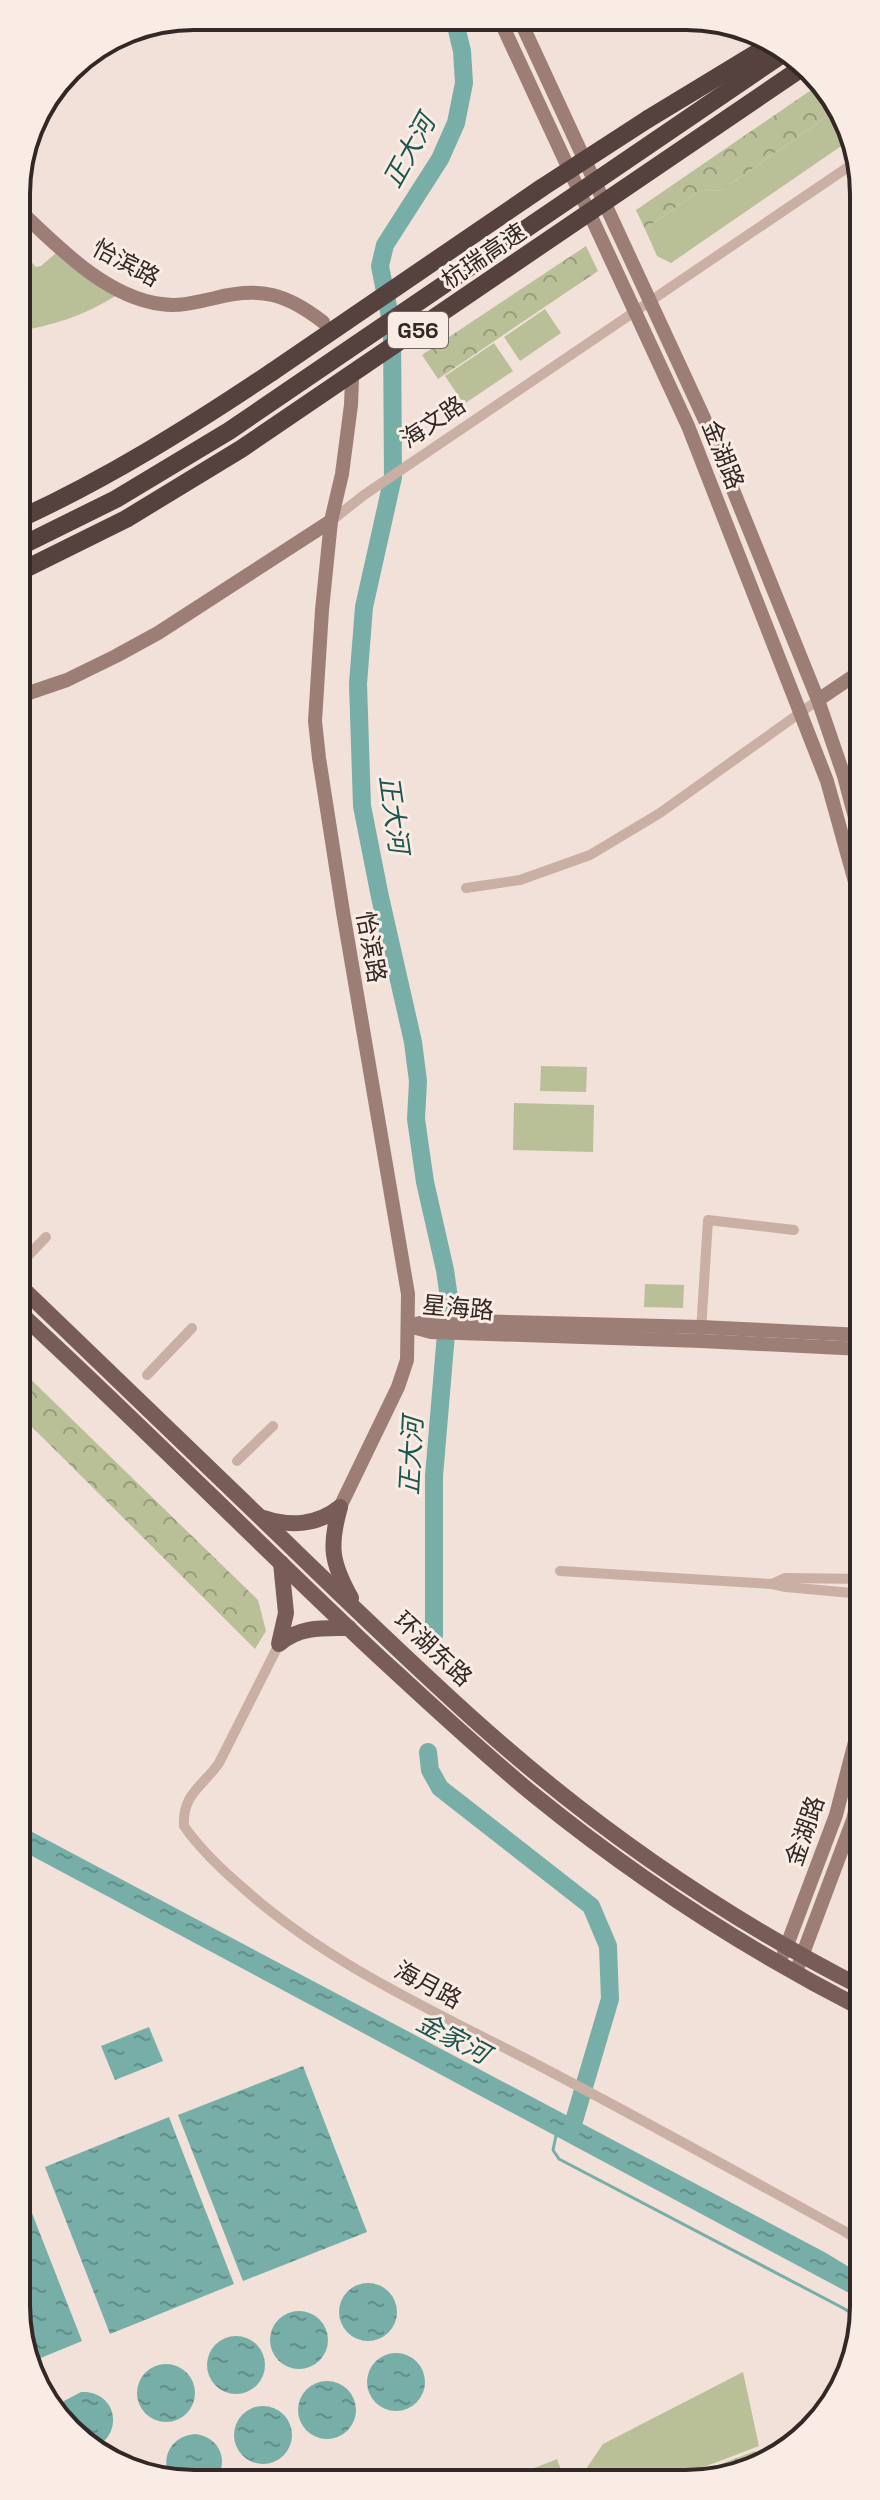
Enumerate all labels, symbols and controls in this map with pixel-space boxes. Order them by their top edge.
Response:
water label: 正大河 [375,104,445,193]
street label: 杭瑞高速 [435,216,532,295]
street label: 怡滨路 [87,232,165,293]
road number: G56 [388,312,448,348]
street label: 海文路 [394,389,471,455]
street label: 金湖路 [696,416,751,494]
water label: 正大河 [372,773,417,860]
street label: 怡滨路 [350,909,393,985]
street label: 星海路 [421,1289,495,1326]
water label: 正大河 [392,1411,430,1496]
street label: 环湖东路 [388,1605,479,1693]
street label: 金湖路 [778,1792,831,1870]
street label: 海月路 [389,1954,467,2015]
water label: 金家河 [411,2005,500,2074]

